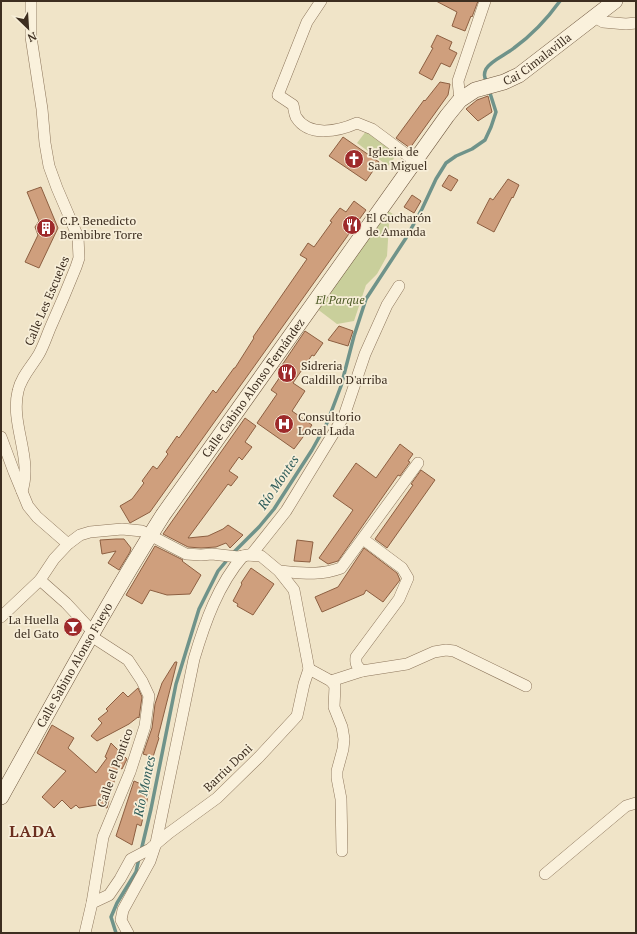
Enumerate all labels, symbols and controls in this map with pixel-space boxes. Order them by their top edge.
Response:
north arrow [8,8,48,48]
text: N [25,29,39,45]
street label: Cai Cimalavilla [500,30,574,88]
place label: Iglesia de San Miguel [368,144,428,173]
church icon: Iglesia de San Miguel [343,148,365,170]
place label: El Cucharón de Amanda [366,210,431,239]
place label: C.P. Benedicto Bembibre Torre [60,213,143,242]
restaurant icon: El Cucharón de Amanda [341,214,363,236]
building icon: C.P. Benedicto Bembibre Torre [35,217,57,239]
street label: Calle Les Escueles [21,254,72,348]
park label: El Parque [314,292,365,307]
street label: Calle Gabino Alonso Fernández [198,315,308,460]
place label: Sidreria Caldillo D'arriba [301,358,387,387]
restaurant icon: Sidreria Caldillo D'arriba [276,362,298,384]
place label: Consultorio Local Lada [298,409,361,438]
hospital icon: Consultorio Local Lada [273,413,295,435]
water label: Río Montes [253,451,303,514]
street label: Calle Sabino Alonso Fueyo [33,599,116,730]
place label: La Huella del Gato [8,612,59,641]
bar icon: La Huella del Gato [62,616,84,638]
street label: Calle el Pontico [93,726,136,809]
street label: Barriu Doni [200,740,255,795]
water label: Río Montes [129,753,159,819]
district label: LADA [9,820,57,842]

